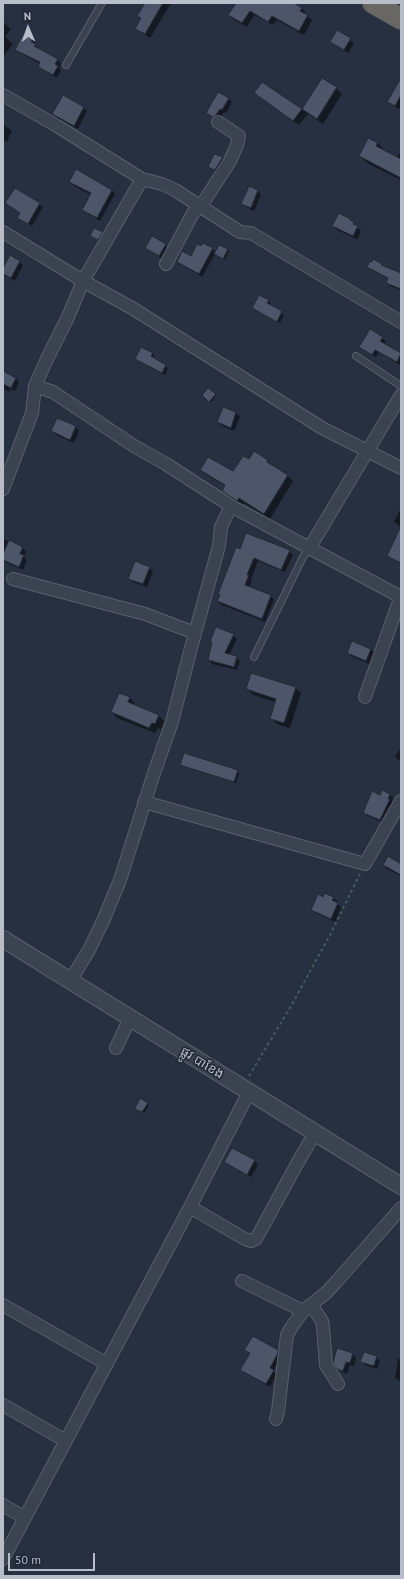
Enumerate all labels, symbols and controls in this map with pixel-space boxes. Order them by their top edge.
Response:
north arrow [8,8,48,48]
text: N [24,9,31,23]
street label: ផ្លូវ បាខែង [177,1044,227,1082]
scale bar [10,1545,97,1571]
text: 50 m [15,1552,41,1567]

